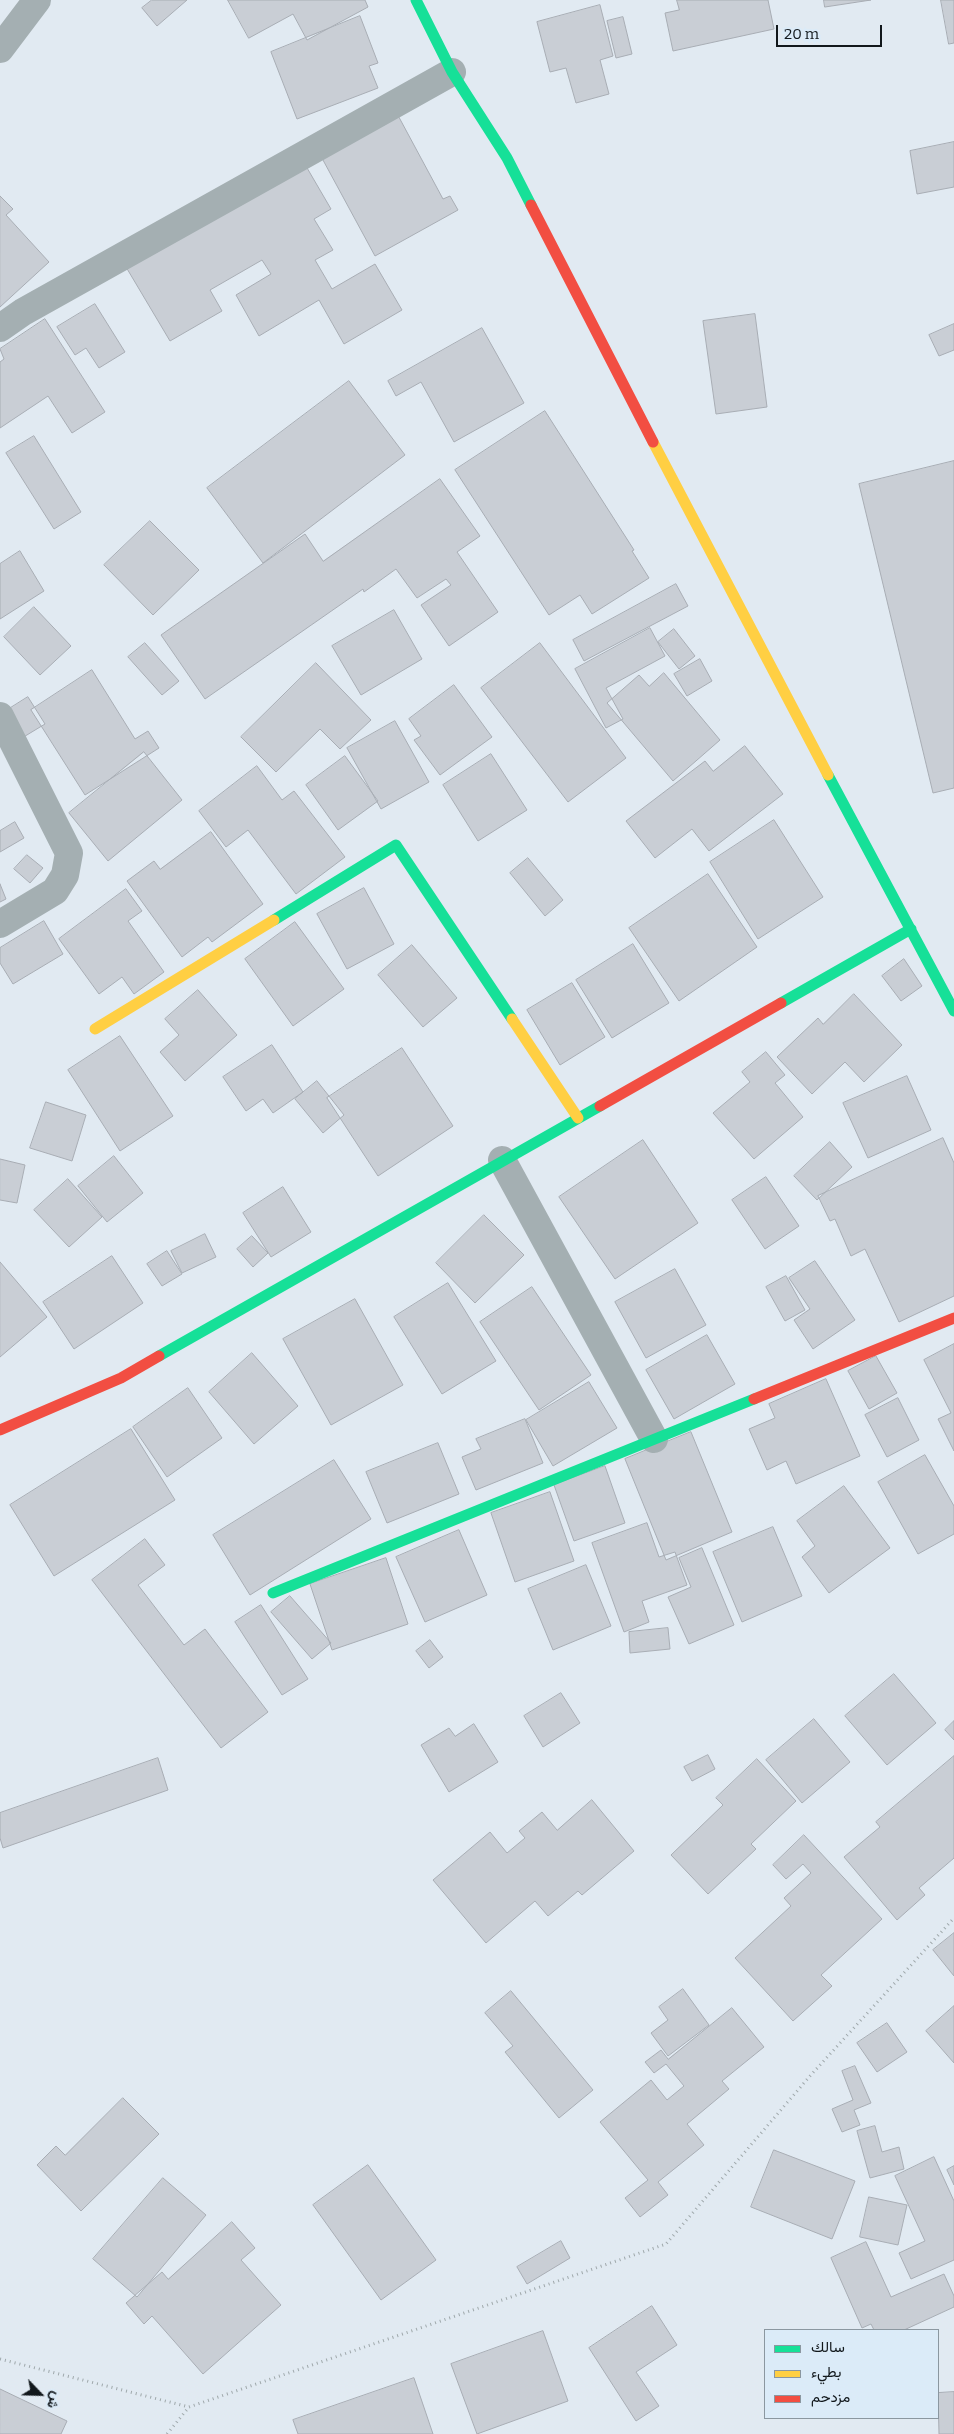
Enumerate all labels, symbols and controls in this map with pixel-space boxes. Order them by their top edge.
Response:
scale bar [779,15,885,47]
text: 20 m [784,25,819,43]
legend [764,2329,939,2419]
text: سالك [811,2338,845,2356]
text: بطيء [811,2363,841,2381]
north arrow [15,2369,65,2419]
text: مزدحم [811,2388,850,2406]
text: ش [43,2389,65,2411]

